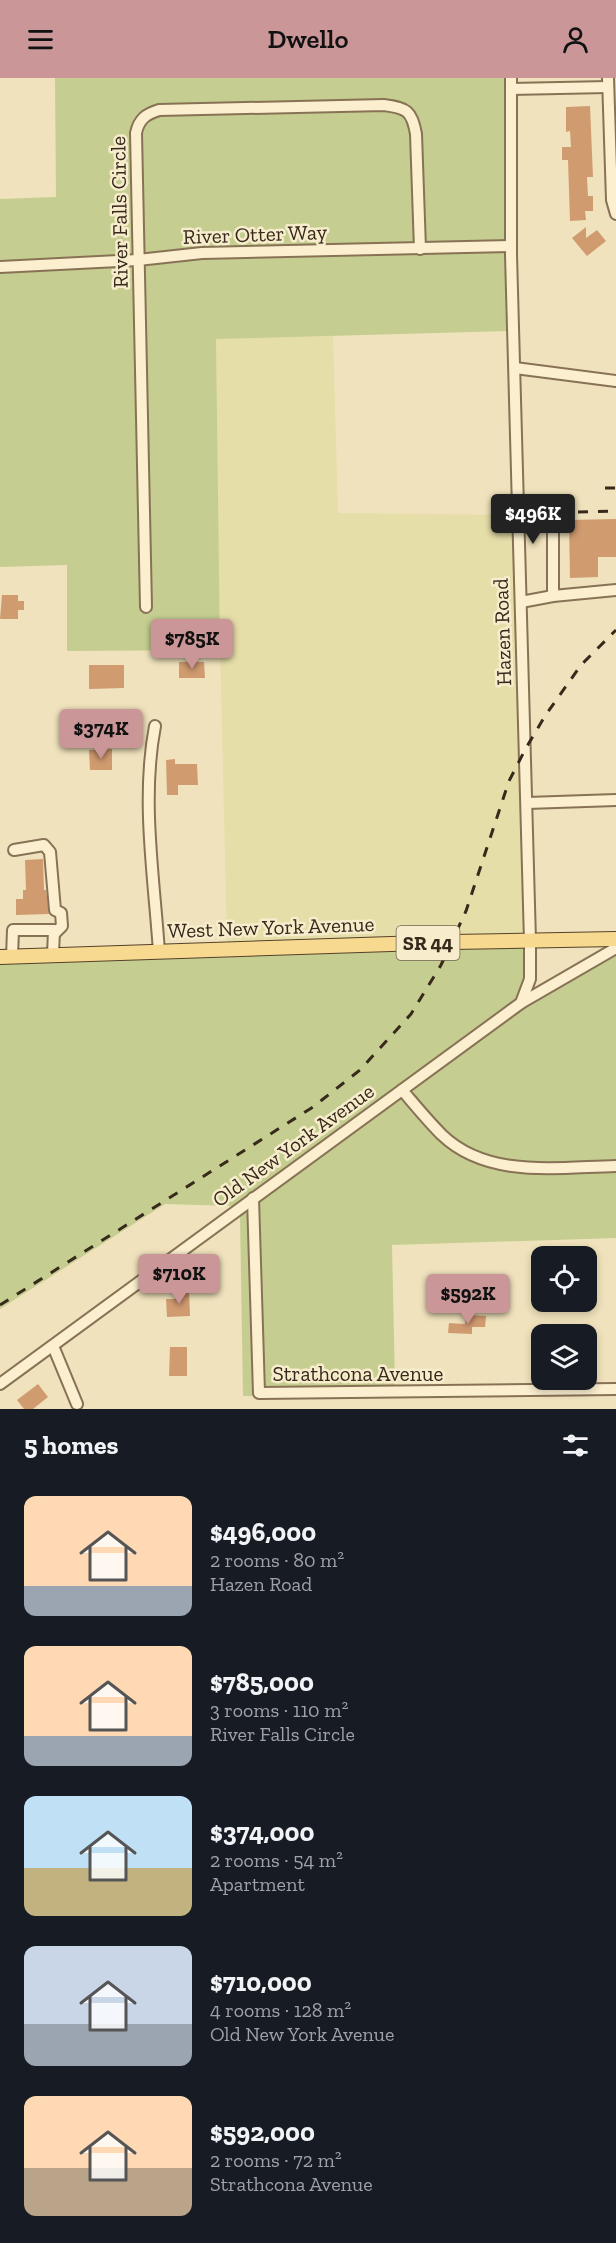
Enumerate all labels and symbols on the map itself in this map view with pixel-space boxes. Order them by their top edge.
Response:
street label: River Falls Circle [105,136,133,288]
street label: River Otter Way [182,219,328,249]
pin: $496K [491,494,575,545]
street label: Hazen Road [488,577,516,686]
pin: $785K [150,619,234,670]
pin: $374K [59,709,143,760]
street label: West New York Avenue [167,911,375,943]
road number: SR 44 [396,926,460,960]
street label: Old New York Avenue [207,1078,379,1212]
pin: $710K [137,1254,221,1305]
pin: $592K [426,1274,510,1325]
street label: Strathcona Avenue [273,1361,444,1386]

